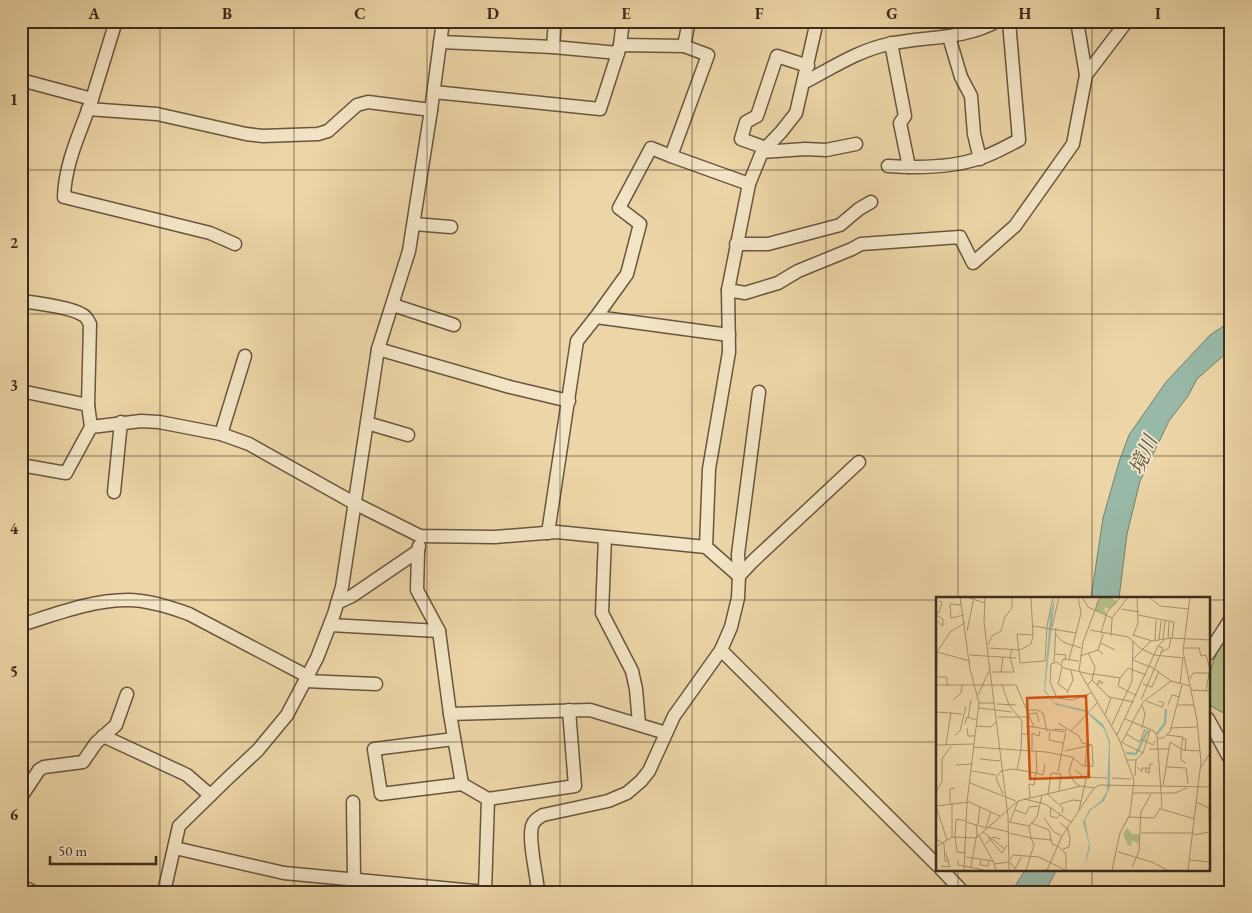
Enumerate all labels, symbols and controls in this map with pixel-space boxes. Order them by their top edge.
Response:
text: A [87,3,100,24]
text: B [222,3,232,24]
text: C [354,3,366,24]
text: D [487,3,499,24]
text: E [621,3,631,24]
text: F [755,3,764,24]
text: G [886,3,898,24]
text: H [1019,3,1032,24]
text: I [1155,3,1161,24]
text: 1 [10,89,18,110]
text: 2 [10,232,19,253]
text: 3 [10,375,18,396]
water label: 境川 [1123,430,1164,479]
text: 4 [10,518,19,539]
inset map [936,597,1210,870]
text: 5 [10,661,18,682]
text: 6 [10,804,19,825]
scale bar [50,833,156,865]
text: 50 m [58,841,87,860]

